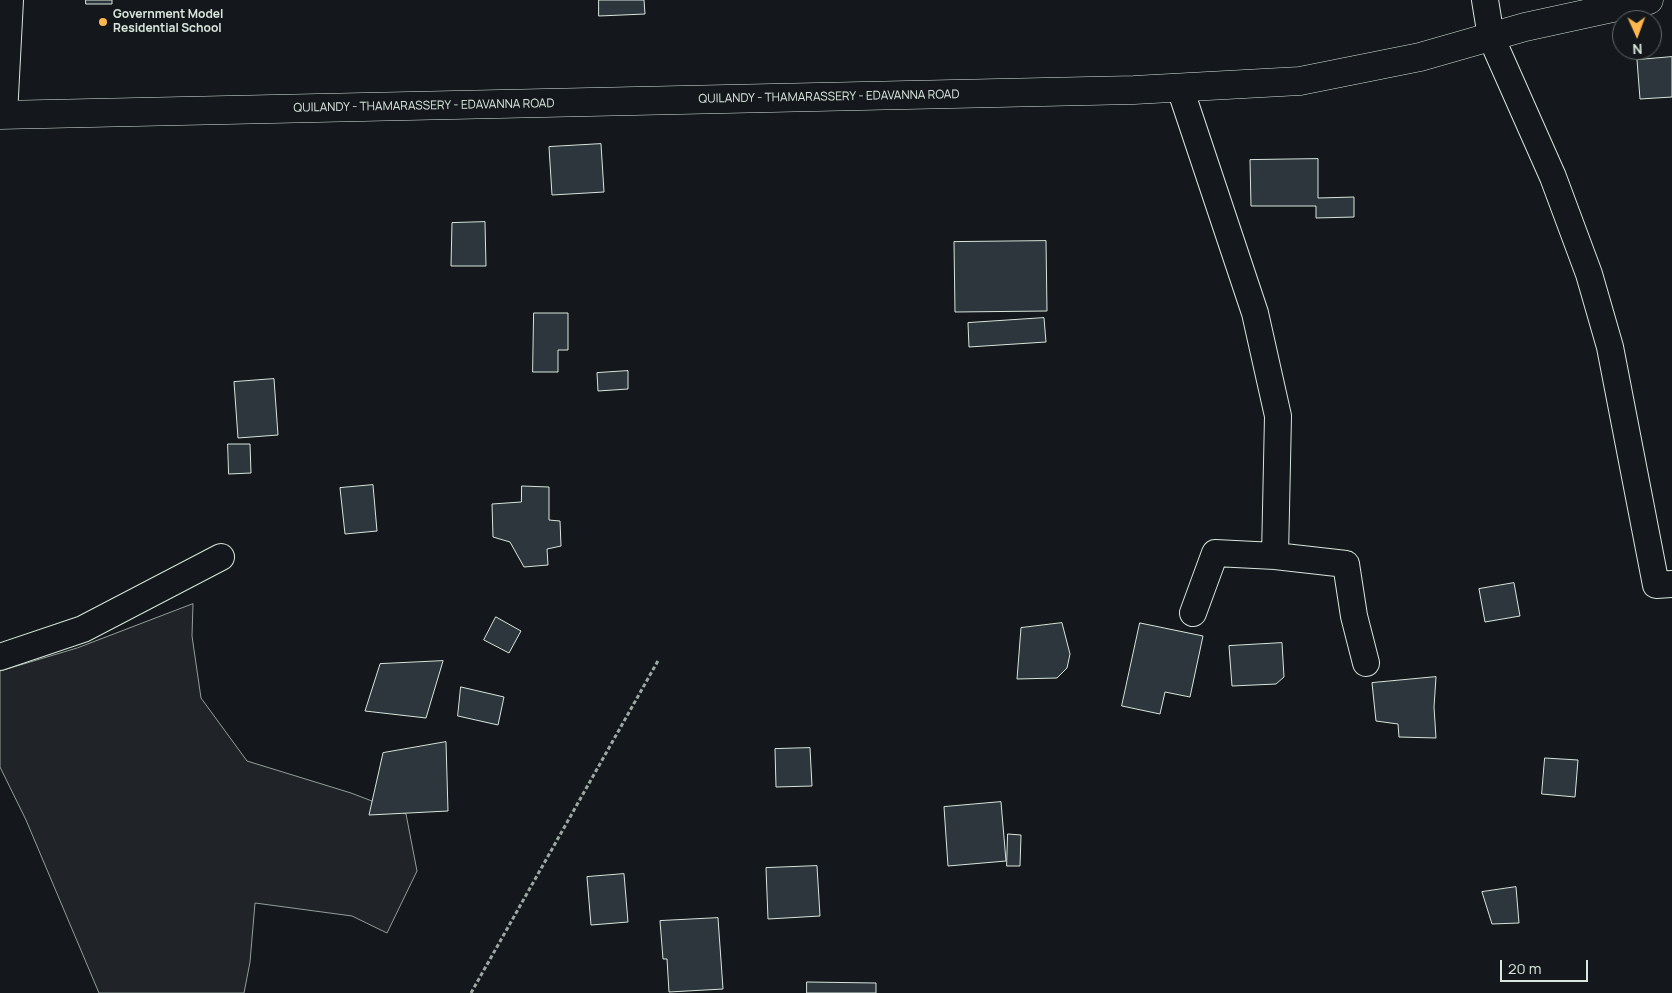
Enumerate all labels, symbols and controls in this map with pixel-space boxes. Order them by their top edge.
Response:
place label: Government Model Residential School [113,8,223,36]
north arrow [1612,10,1662,60]
marker: Government Model Residential School [97,16,109,28]
text: N [1632,40,1643,59]
street label: QUILANDY - THAMARASSERY - EDAVANNA ROAD [698,88,960,106]
street label: QUILANDY - THAMARASSERY - EDAVANNA ROAD [293,97,555,115]
scale bar [1502,950,1590,982]
text: 20 m [1508,958,1541,979]

